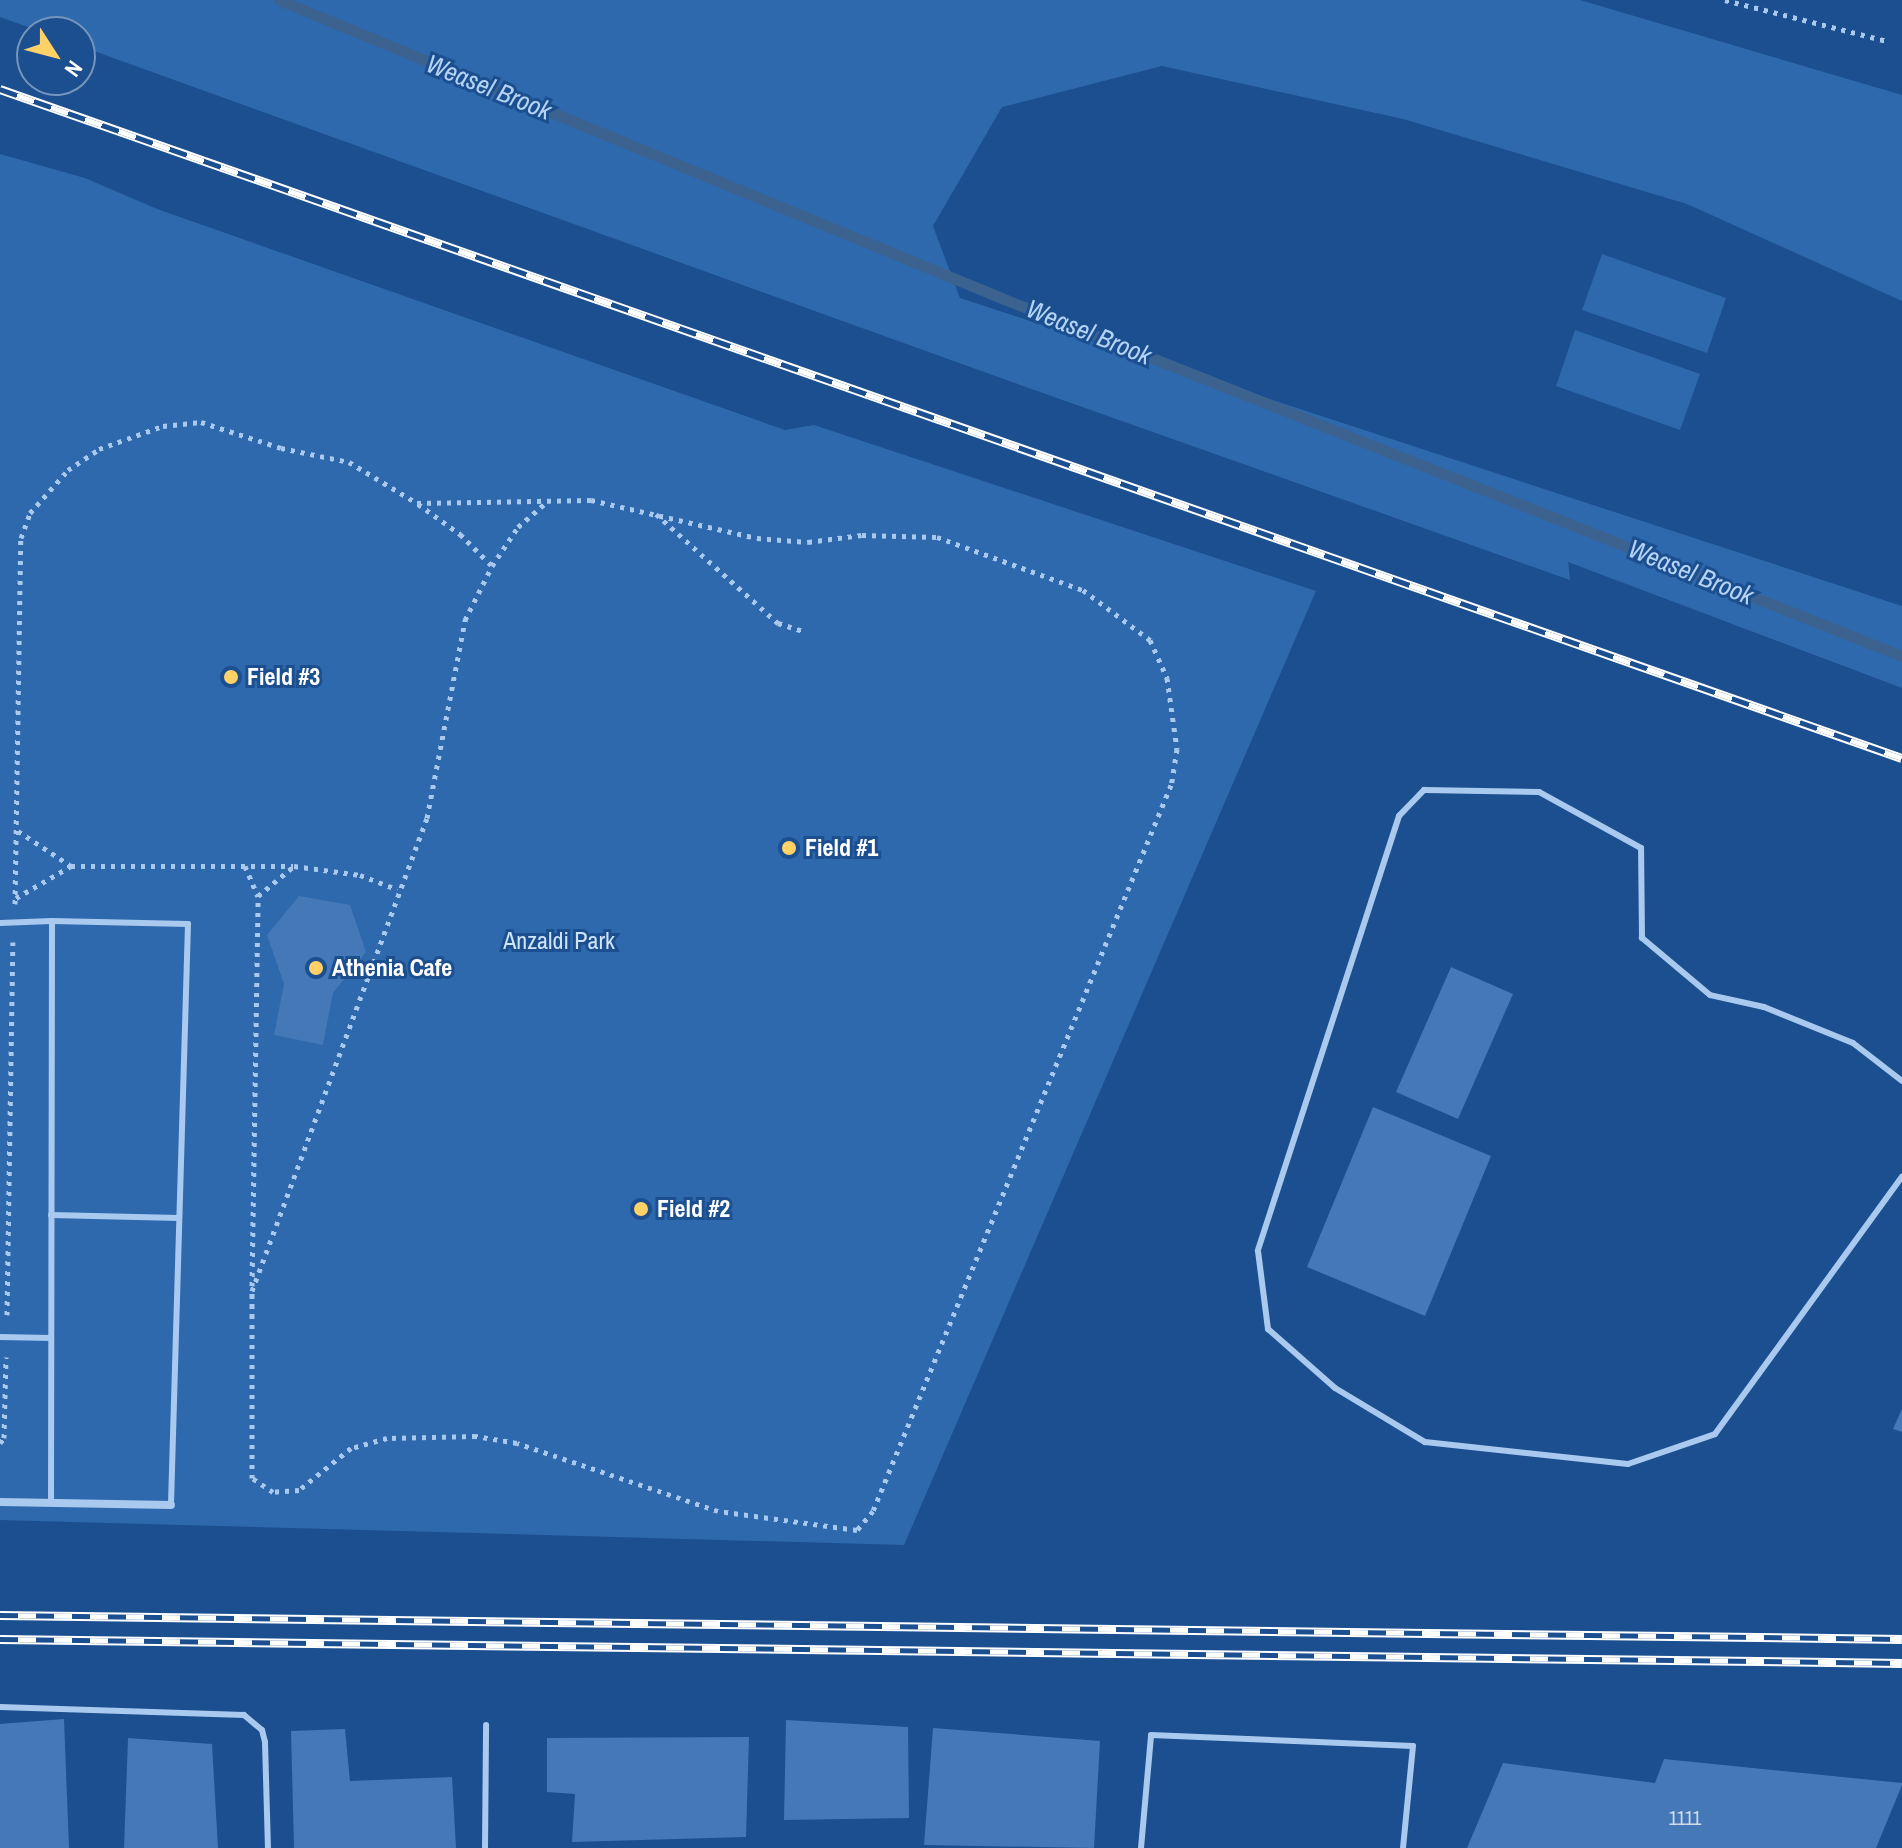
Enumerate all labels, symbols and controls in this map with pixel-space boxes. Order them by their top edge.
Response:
north arrow [16,16,96,96]
water label: Weasel Brook [422,48,556,126]
text: N [58,55,90,83]
water label: Weasel Brook [1022,293,1156,371]
water label: Weasel Brook [1624,533,1758,611]
place label: Field #3 [247,663,320,691]
marker: Field #3 [222,668,240,686]
place label: Field #1 [805,834,878,862]
marker: Field #1 [780,839,798,857]
park label: Anzaldi Park [503,927,615,955]
place label: Athenia Cafe [332,954,452,982]
marker: Athenia Cafe [307,959,325,977]
place label: Field #2 [657,1195,730,1223]
marker: Field #2 [632,1200,650,1218]
house number: 1111 [1669,1805,1701,1829]

